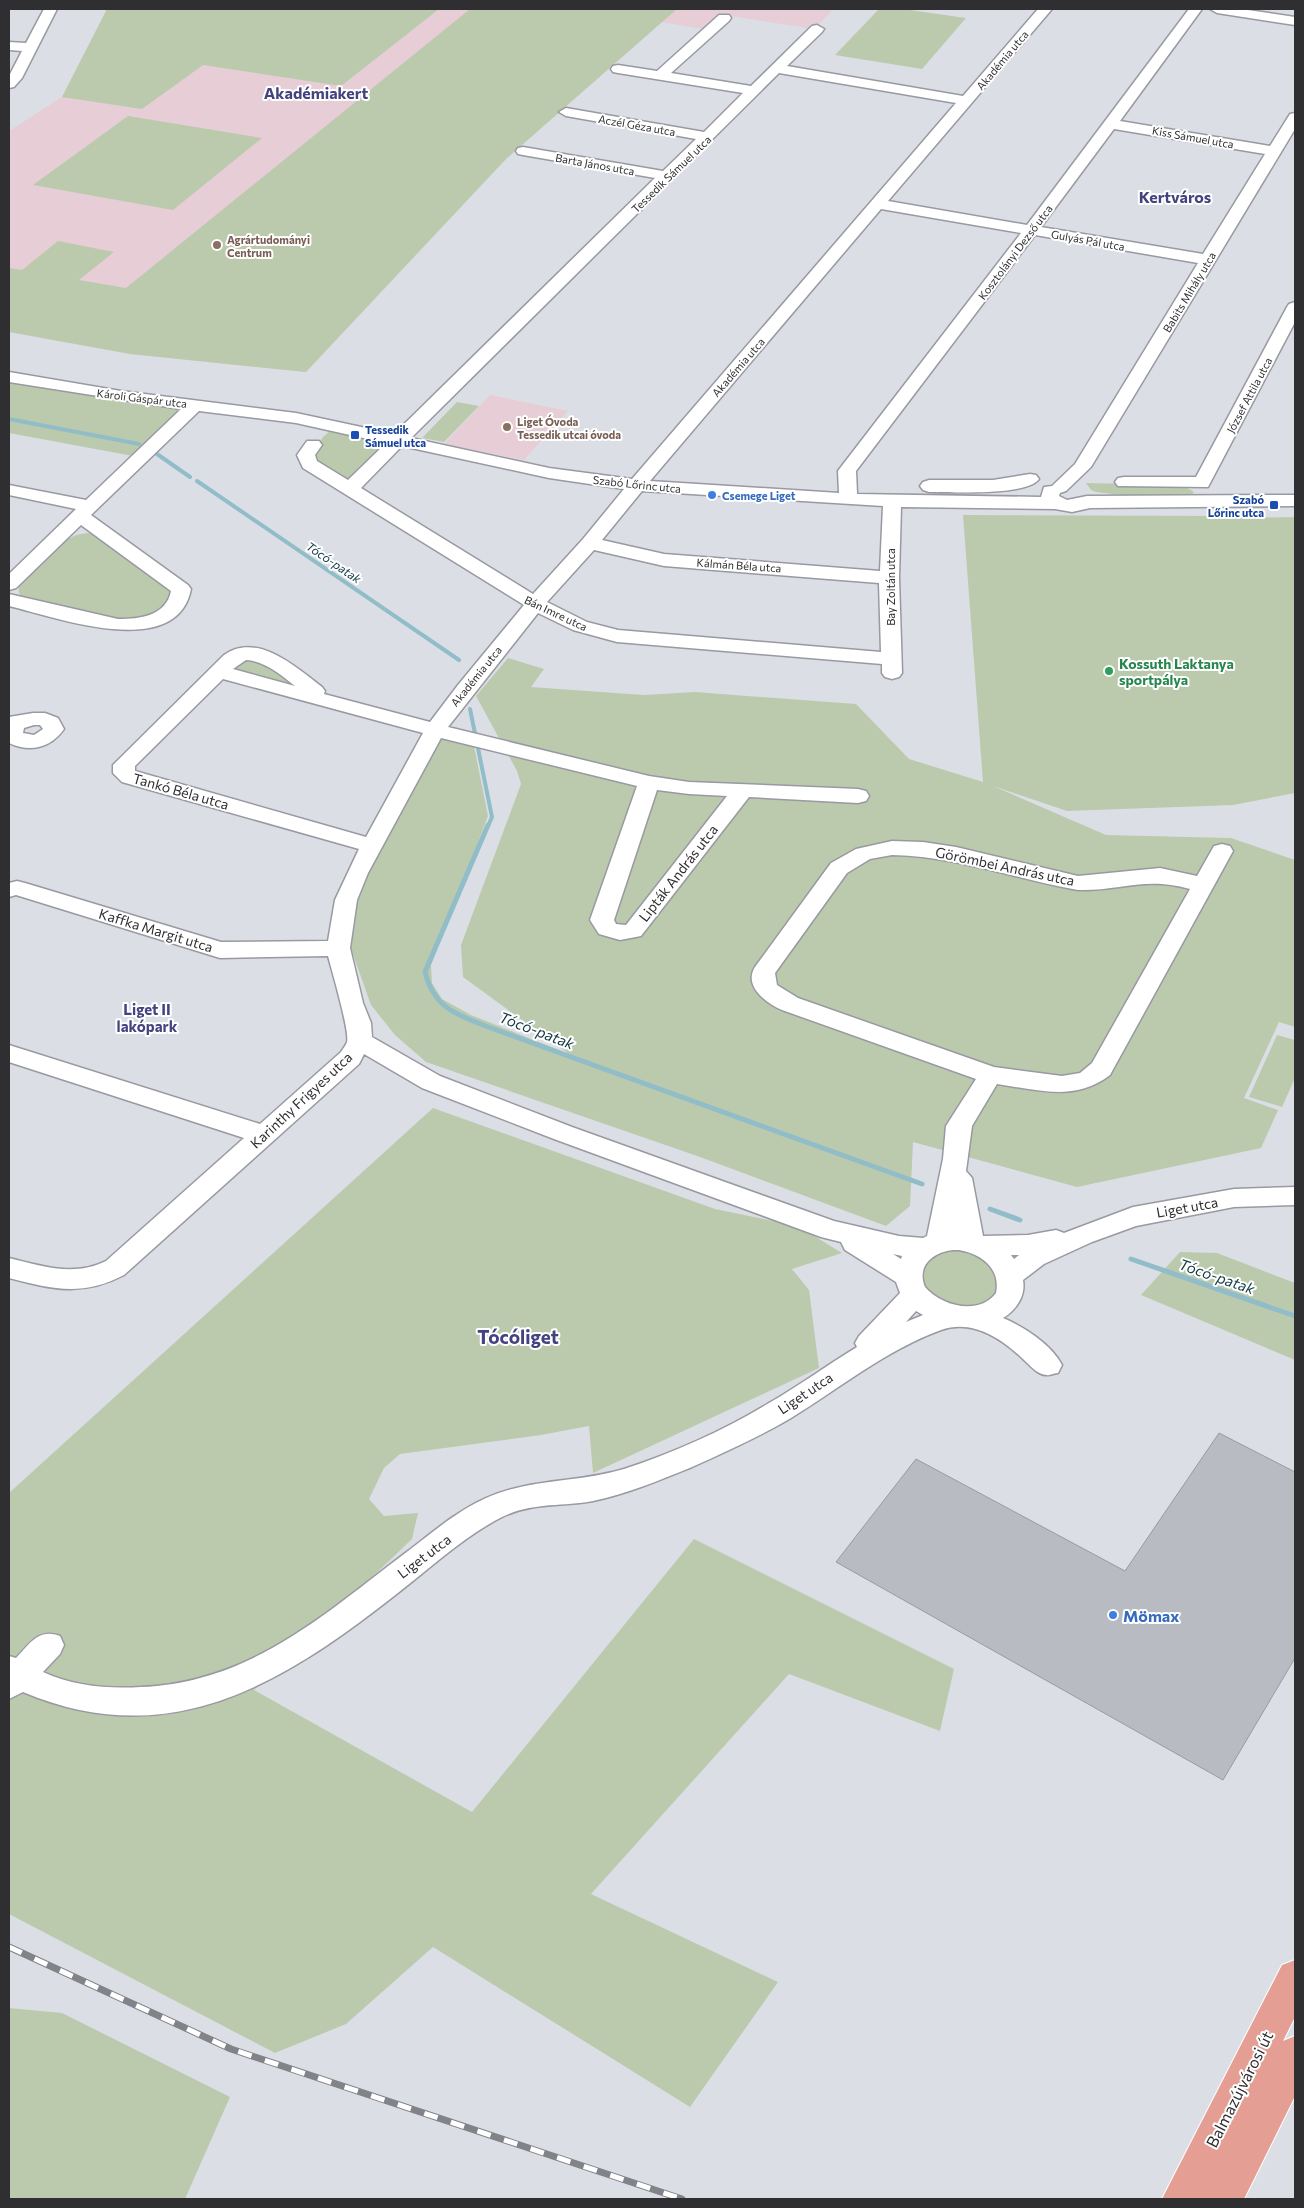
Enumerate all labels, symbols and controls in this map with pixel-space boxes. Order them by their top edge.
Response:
street label: Akadémia utca [973,28,1031,92]
district label: Akadémiakert [264,83,368,102]
street label: Aczél Géza utca [598,112,676,138]
street label: Kiss Sámuel utca [1151,123,1235,151]
street label: Tessedik Sámuel utca [629,133,713,215]
street label: Barta János utca [554,151,636,178]
district label: Kertváros [1139,187,1211,206]
street label: Kosztolányi Dezső utca [975,202,1055,302]
street label: Gulyás Pál utca [1050,227,1126,253]
place label: Agrártudományi Centrum [227,233,310,259]
marker: Agrártudományi Centrum [211,239,223,251]
street label: Babits Mihály utca [1160,249,1218,335]
street label: Akadémia utca [709,335,767,399]
street label: József Attila utca [1224,355,1275,436]
street label: Károli Gáspár utca [96,386,188,410]
place label: Liget Óvoda Tessedik utcai óvoda [517,414,621,441]
marker: Liget Óvoda Tessedik utcai óvoda [501,421,513,433]
place label: Tessedik Sámuel utca [365,423,426,449]
marker: Tessedik Sámuel utca [349,429,361,441]
street label: Szabó Lőrinc utca [592,473,682,495]
marker: Csemege Liget [706,489,718,501]
place label: Csemege Liget [722,489,796,502]
place label: Szabó Lőrinc utca [1208,493,1264,519]
marker: Szabó Lőrinc utca [1268,499,1280,511]
water label: Tócó-patak [304,539,365,586]
street label: Bay Zoltán utca [884,548,897,626]
street label: Kálmán Béla utca [696,556,782,574]
street label: Bán Imre utca [523,593,589,633]
street label: Akadémia utca [448,643,504,709]
place label: Kossuth Laktanya sportpálya [1119,655,1234,688]
marker: Kossuth Laktanya sportpálya [1103,665,1115,677]
street label: Tankó Béla utca [131,769,231,813]
street label: Lipták András utca [635,821,721,925]
street label: Görömbei András utca [934,843,1076,889]
street label: Kaffka Margit utca [97,905,215,955]
district label: Liget II lakópark [117,1000,178,1035]
water label: Tócó-patak [497,1007,578,1053]
street label: Karinthy Frigyes utca [246,1048,356,1152]
street label: Liget utca [1155,1193,1219,1221]
water label: Tócó-patak [1177,1255,1258,1298]
district label: Tócóliget [477,1325,559,1348]
street label: Liget utca [774,1368,836,1418]
street label: Liget utca [394,1530,454,1582]
place label: Mömax [1123,1606,1179,1625]
marker: Mömax [1107,1609,1119,1621]
street label: Balmazújvárosi út [1202,2027,1277,2150]

